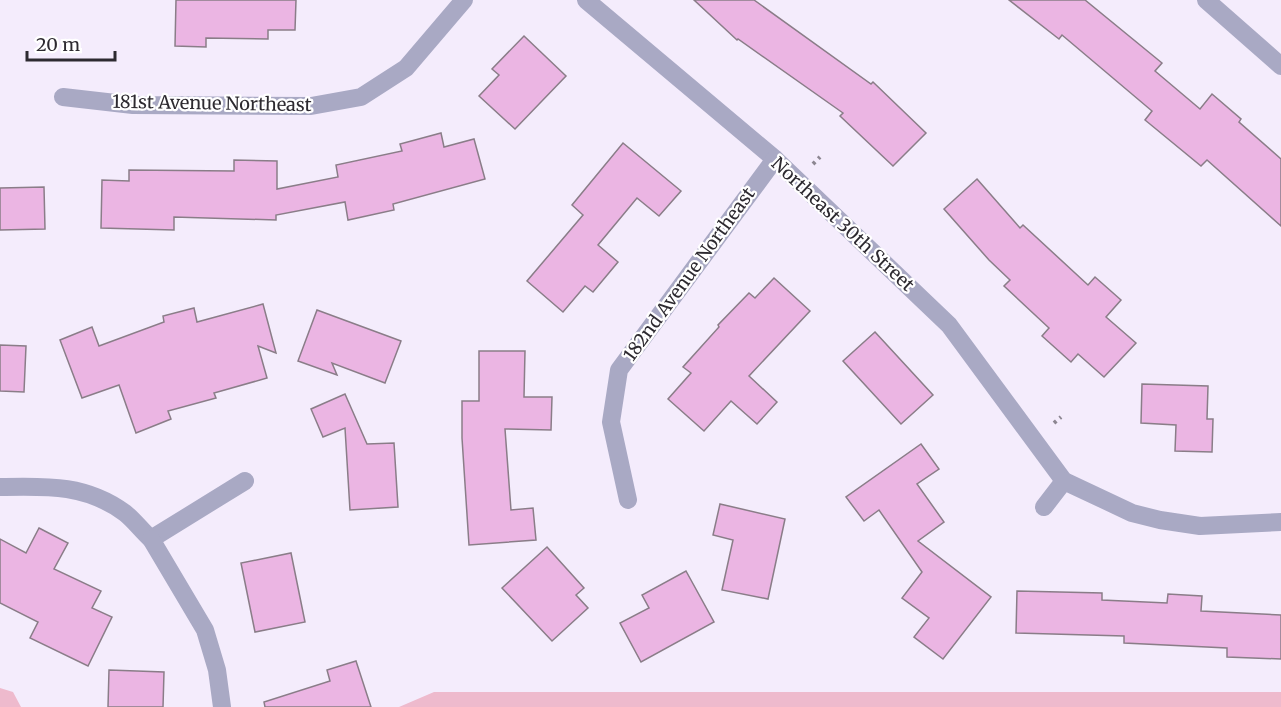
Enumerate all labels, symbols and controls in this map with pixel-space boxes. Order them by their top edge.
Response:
scale bar [27,24,116,62]
text: 20 m [36,33,80,56]
street label: 181st Avenue Northeast [112,90,312,116]
street label: Northeast 30th Street [767,152,919,296]
street label: 182nd Avenue Northeast [618,183,760,365]

